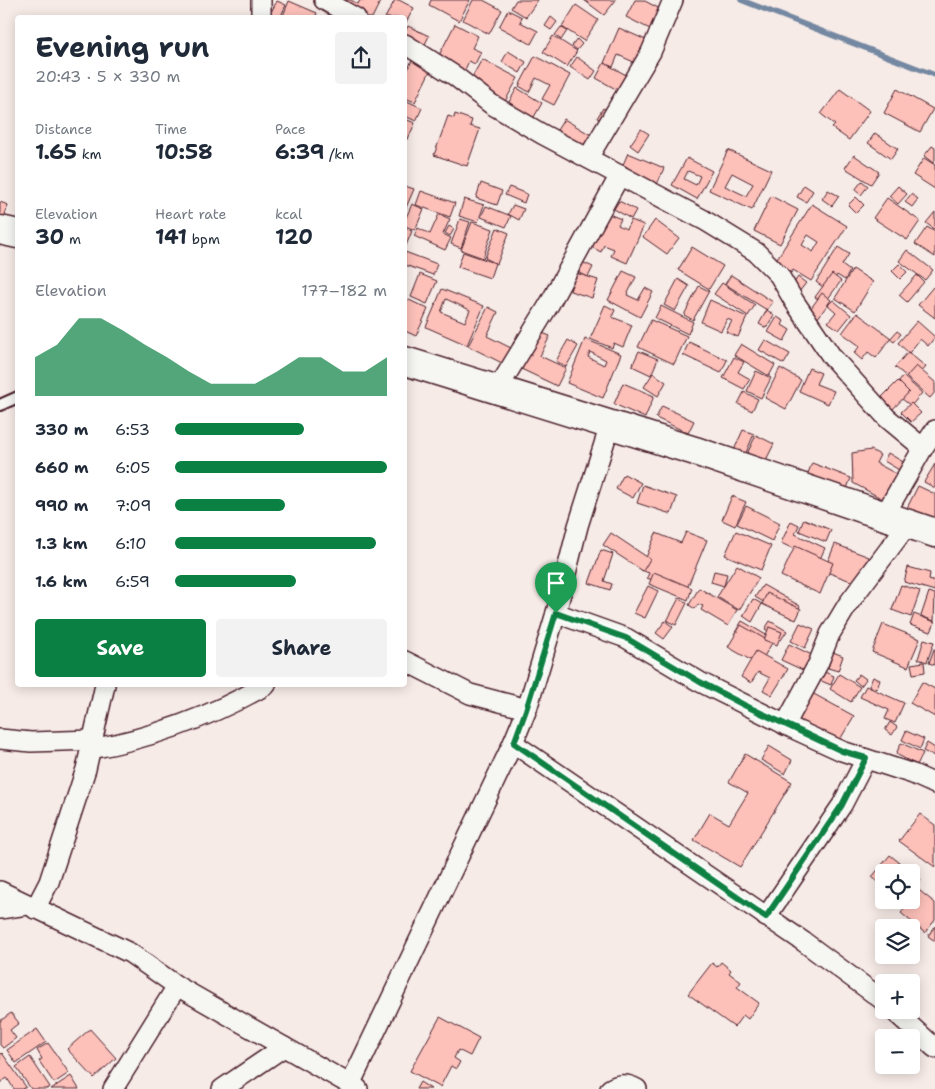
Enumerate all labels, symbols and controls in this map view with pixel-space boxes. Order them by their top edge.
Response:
text: Evening run [35,28,210,66]
button: share [335,32,387,84]
text: 20:43 · 5 × 330 m [35,66,180,87]
text: Distance [35,120,92,138]
text: Time [155,120,187,138]
text: Pace [275,120,306,138]
text: 1.65 [35,138,77,166]
text: 10:58 [155,138,213,166]
text: 6:39 [275,138,324,166]
text: km [77,145,101,163]
text: /km [324,145,354,163]
text: Elevation [35,205,98,223]
text: Heart rate [155,205,226,223]
text: kcal [275,205,302,223]
text: 30 [35,223,64,251]
text: 141 [155,223,187,251]
text: 120 [275,223,313,251]
text: m [64,230,81,248]
text: bpm [187,230,220,248]
text: Elevation [35,280,107,301]
text: 177–182 m [301,280,387,301]
text: 330 m [35,419,88,440]
text: 6:53 [115,419,150,440]
text: 660 m [35,457,89,478]
text: 6:05 [115,457,150,478]
text: 990 m [35,495,88,516]
text: 7:09 [115,495,151,516]
text: 1.3 km [35,533,88,554]
text: 6:10 [115,533,146,554]
pin [535,562,577,613]
icon: arrive [542,569,570,597]
text: 1.6 km [35,571,87,592]
text: 6:59 [115,571,150,592]
button: Save [35,619,206,677]
button: Share [216,619,387,677]
map controls [875,864,920,1074]
button: locate [875,864,920,909]
button: layers [875,919,920,964]
button: + [875,974,920,1019]
button: − [875,1029,920,1074]

